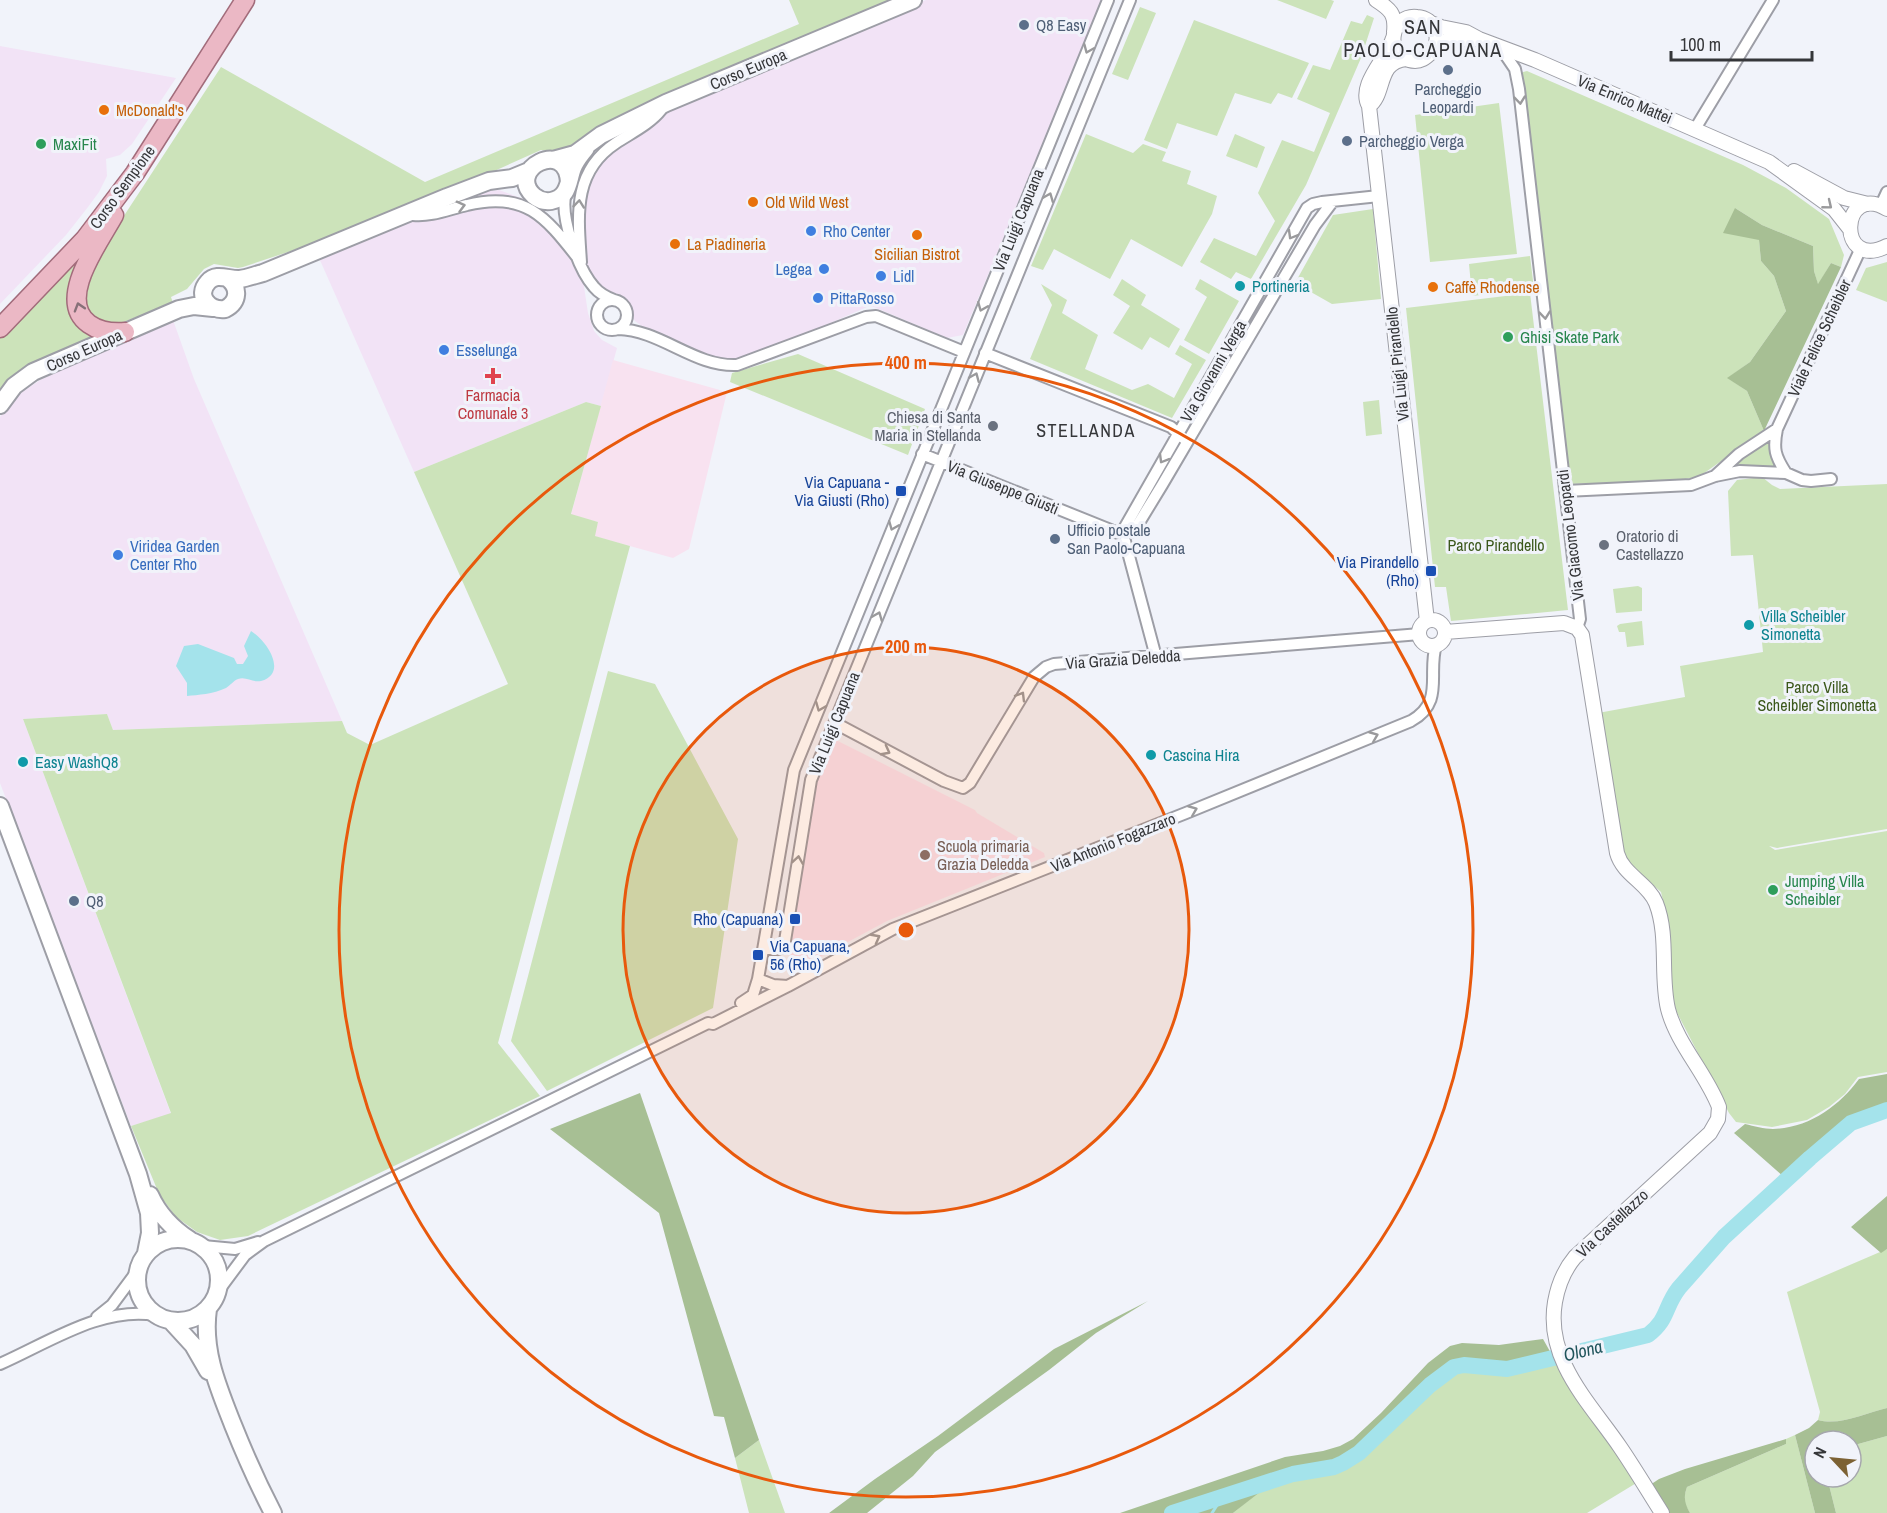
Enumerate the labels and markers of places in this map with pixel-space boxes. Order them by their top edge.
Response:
place label: Q8 Easy [1036,14,1087,36]
marker: Q8 Easy [1017,18,1031,32]
marker: Parcheggio Leopardi [1441,63,1455,77]
place label: Parcheggio Leopardi [1414,78,1482,118]
place label: McDonald's [116,99,184,121]
marker: McDonald's [97,103,111,117]
place label: Parcheggio Verga [1359,130,1465,152]
place label: MaxiFit [53,133,97,155]
marker: Parcheggio Verga [1340,134,1354,148]
marker: MaxiFit [34,137,48,151]
place label: Old Wild West [765,191,849,213]
marker: Old Wild West [746,195,760,209]
place label: Rho Center [823,220,891,242]
marker: Rho Center [804,224,818,238]
marker: Sicilian Bistrot [910,228,924,242]
place label: La Piadineria [687,233,766,255]
marker: La Piadineria [668,237,682,251]
place label: Sicilian Bistrot [874,243,960,265]
place label: Legea [776,258,813,280]
marker: Legea [817,262,831,276]
place label: Lidl [893,265,914,287]
marker: Lidl [874,269,888,283]
place label: Portineria [1252,275,1310,297]
place label: Caffè Rhodense [1445,276,1540,298]
marker: Portineria [1233,279,1247,293]
marker: Caffè Rhodense [1426,280,1440,294]
place label: PittaRosso [830,287,894,309]
marker: PittaRosso [811,291,825,305]
place label: Ghisi Skate Park [1520,326,1620,348]
marker: Ghisi Skate Park [1501,330,1515,344]
place label: Esselunga [456,339,518,361]
marker: Esselunga [437,343,451,357]
marker: Farmacia Comunale 3 [486,369,500,383]
place label: Farmacia Comunale 3 [458,384,528,424]
place label: Chiesa di Santa Maria in Stellanda [875,406,982,446]
marker: Chiesa di Santa Maria in Stellanda [986,419,1000,433]
place label: Via Capuana - Via Giusti (Rho) [794,471,890,511]
marker: Via Capuana - Via Giusti (Rho) [894,484,908,498]
place label: Ufficio postale San Paolo-Capuana [1067,519,1186,559]
place label: Oratorio di Castellazzo [1616,525,1684,565]
marker: Ufficio postale San Paolo-Capuana [1048,532,1062,546]
place label: Viridea Garden Center Rho [130,535,220,575]
marker: Oratorio di Castellazzo [1597,538,1611,552]
marker: Viridea Garden Center Rho [111,548,125,562]
place label: Via Pirandello (Rho) [1337,551,1419,591]
marker: Via Pirandello (Rho) [1424,564,1438,578]
place label: Villa Scheibler Simonetta [1761,605,1846,645]
marker: Villa Scheibler Simonetta [1742,618,1756,632]
place label: Cascina Hira [1163,744,1240,766]
marker: Cascina Hira [1144,748,1158,762]
place label: Easy WashQ8 [35,751,118,773]
marker: Easy WashQ8 [16,755,30,769]
place label: Scuola primaria Grazia Deledda [937,835,1030,875]
marker: Scuola primaria Grazia Deledda [918,848,932,862]
place label: Jumping Villa Scheibler [1785,870,1865,910]
marker: Jumping Villa Scheibler [1766,883,1780,897]
place label: Q8 [86,890,104,912]
marker: Q8 [67,894,81,908]
place label: Rho (Capuana) [693,908,783,930]
marker: Rho (Capuana) [788,912,802,926]
centre of rings [896,920,916,940]
place label: Via Capuana, 56 (Rho) [770,935,850,975]
marker: Via Capuana, 56 (Rho) [751,948,765,962]

